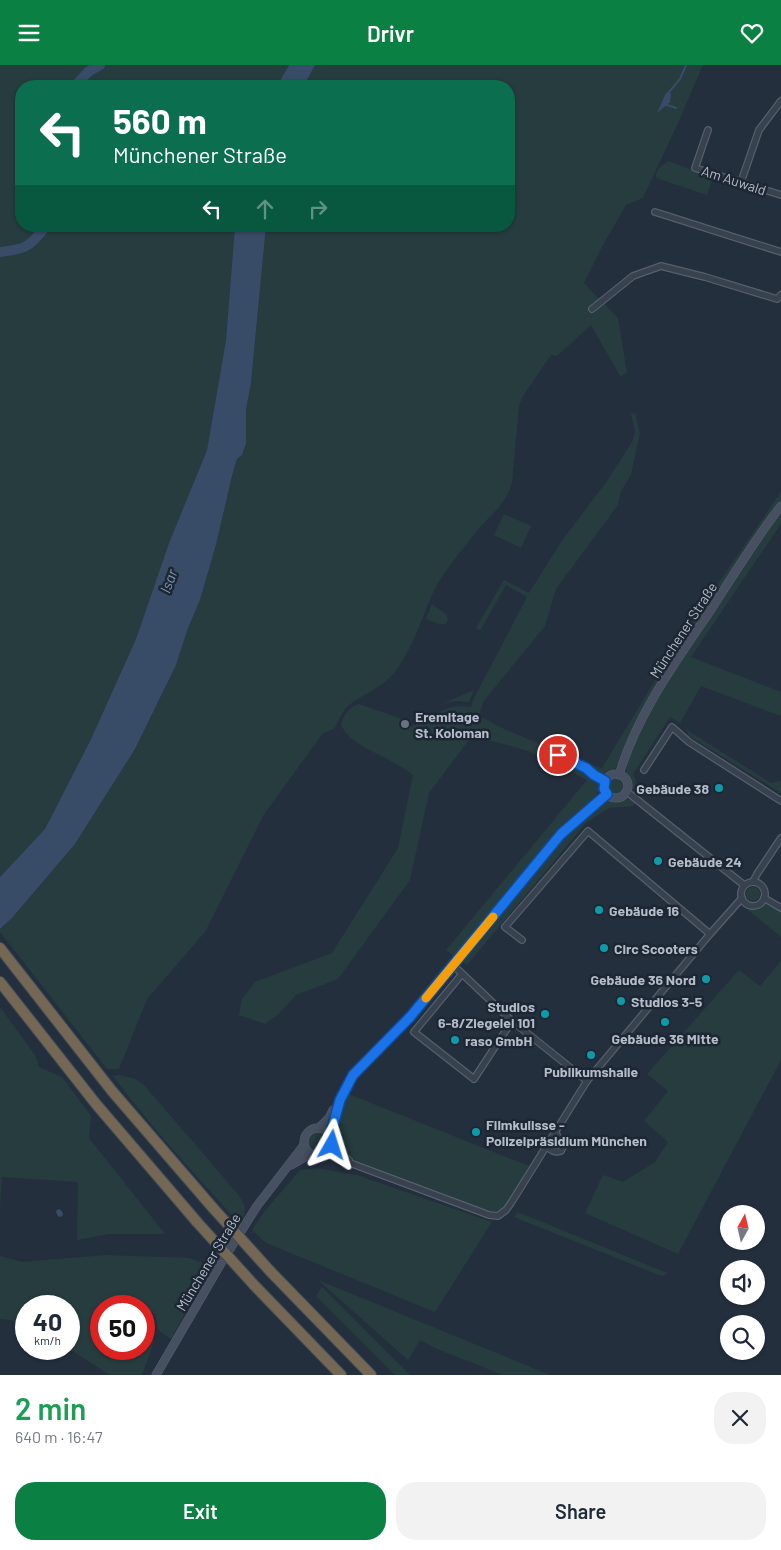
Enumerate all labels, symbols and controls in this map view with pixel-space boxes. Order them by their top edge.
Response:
icon: menu [15,19,43,47]
icon: heart [738,19,766,47]
text: Drivr [367,20,414,46]
text: 560 m [113,99,207,141]
icon: left [30,100,95,165]
text: Münchener Straße [113,141,287,167]
street label: Am Auwald [700,162,768,198]
icon: left [198,195,226,223]
icon: ahead [251,195,279,223]
icon: right [304,195,332,223]
water label: Isar [155,566,181,595]
street label: Münchener Straße [646,579,720,681]
place label: Eremitage St. Koloman [415,708,489,741]
marker: Eremitage St. Koloman [399,718,411,730]
pin [537,734,579,776]
icon: arrive [544,741,572,769]
place label: Gebäude 38 [636,780,709,797]
marker: Gebäude 38 [713,782,725,794]
place label: Gebäude 24 [668,853,742,870]
marker: Gebäude 24 [652,855,664,867]
place label: Gebäude 16 [609,902,679,919]
marker: Gebäude 16 [593,904,605,916]
place label: Circ Scooters [614,940,698,957]
marker: Circ Scooters [598,942,610,954]
place label: Gebäude 36 Nord [590,971,696,988]
marker: Gebäude 36 Nord [700,973,712,985]
place label: Studios 3-5 [631,993,703,1010]
marker: Studios 3-5 [615,995,627,1007]
place label: Studios 6-8/Ziegelei 101 [438,998,535,1031]
marker: Studios 6-8/Ziegelei 101 [539,1008,551,1020]
marker: Gebäude 36 Mitte [659,1016,671,1028]
place label: Gebäude 36 Mitte [611,1030,719,1047]
place label: raso GmbH [465,1032,532,1049]
marker: raso GmbH [449,1034,461,1046]
marker: Publikumshalle [585,1049,597,1061]
place label: Publikumshalle [544,1063,638,1080]
place label: Filmkulisse - Polizeipräsidium München [486,1116,647,1149]
position arrow [305,1118,357,1170]
marker: Filmkulisse - Polizeipräsidium München [470,1126,482,1138]
north arrow [720,1205,765,1250]
map controls [720,1205,765,1360]
street label: Münchener Straße [172,1210,244,1314]
button: sound [720,1260,765,1305]
speed limit sign: 50 [90,1295,155,1360]
text: 40 [33,1306,62,1336]
button: search [720,1315,765,1360]
text: km/h [34,1333,61,1347]
text: 2 min [15,1390,86,1426]
button: close [714,1392,766,1444]
text: 640 m · 16:47 [15,1427,102,1446]
button: Exit [15,1482,386,1540]
button: Share [396,1482,766,1540]

